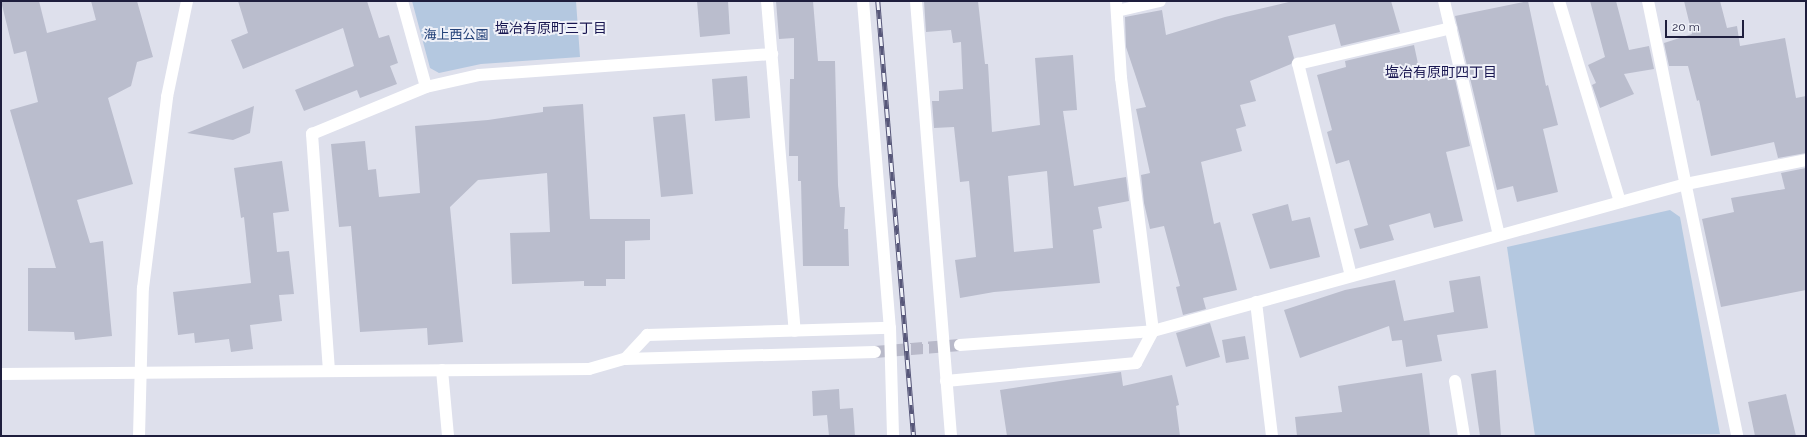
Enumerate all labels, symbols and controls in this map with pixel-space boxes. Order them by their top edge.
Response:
scale bar [1667,12,1746,38]
district label: 塩冶有原町三丁目 [495,20,607,36]
text: 20 m [1672,20,1700,34]
park label: 海上西公園 [424,27,488,43]
district label: 塩冶有原町四丁目 [1385,64,1497,80]

